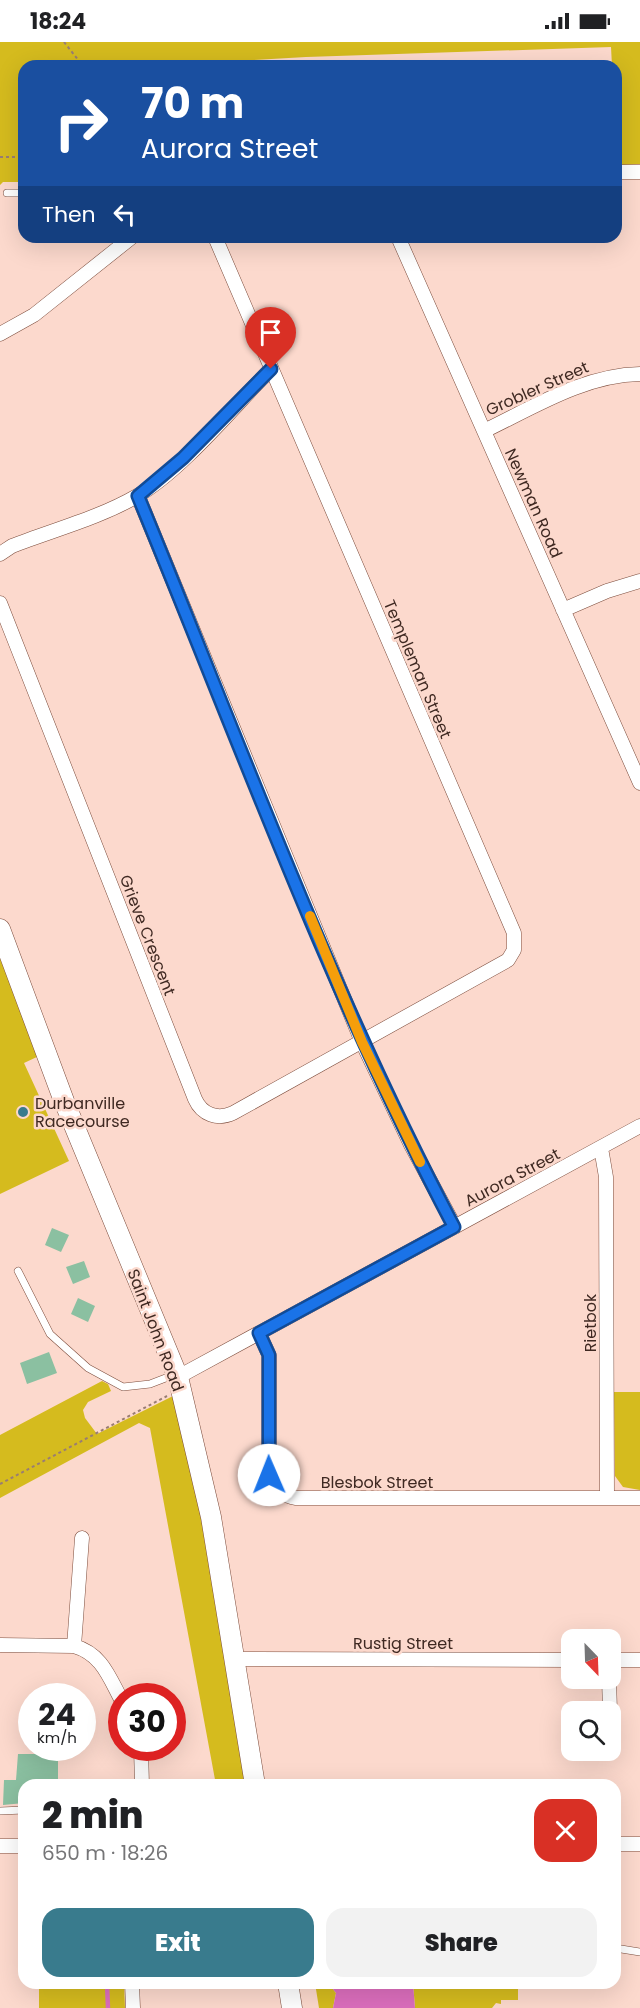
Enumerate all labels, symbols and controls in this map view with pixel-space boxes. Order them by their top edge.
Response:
text: 18:24 [30,6,86,37]
text: 70 m [141,74,244,133]
icon: right [42,84,120,162]
text: Aurora Street [141,130,318,167]
icon: left [108,198,141,231]
text: Then [42,199,96,230]
pin [245,307,296,369]
icon: arrive [254,316,287,349]
street label: Grobler Street [482,355,592,421]
street label: Newman Road [499,445,568,562]
street label: Templeman Street [378,596,457,742]
street label: Grieve Crescent [114,871,181,999]
place label: Durbanville Racecourse [35,1092,130,1133]
marker: Durbanville Racecourse [16,1105,30,1119]
street label: Aurora Street [460,1143,564,1212]
street label: Saint John Road [122,1266,189,1395]
street label: Rietbok [579,1293,602,1352]
position arrow [237,1443,301,1507]
street label: Blesbok Street [321,1471,433,1494]
north arrow [561,1629,621,1689]
map controls [561,1629,621,1761]
street label: Rustig Street [353,1632,453,1655]
speed limit sign: 30 [108,1683,186,1761]
text: 24 [38,1693,76,1736]
button: search [561,1701,621,1761]
text: km/h [37,1727,77,1748]
text: 2 min [42,1790,144,1841]
button: close [534,1799,597,1862]
text: 650 m · 18:26 [42,1839,168,1867]
button: Exit [42,1908,314,1977]
button: Share [326,1908,597,1977]

